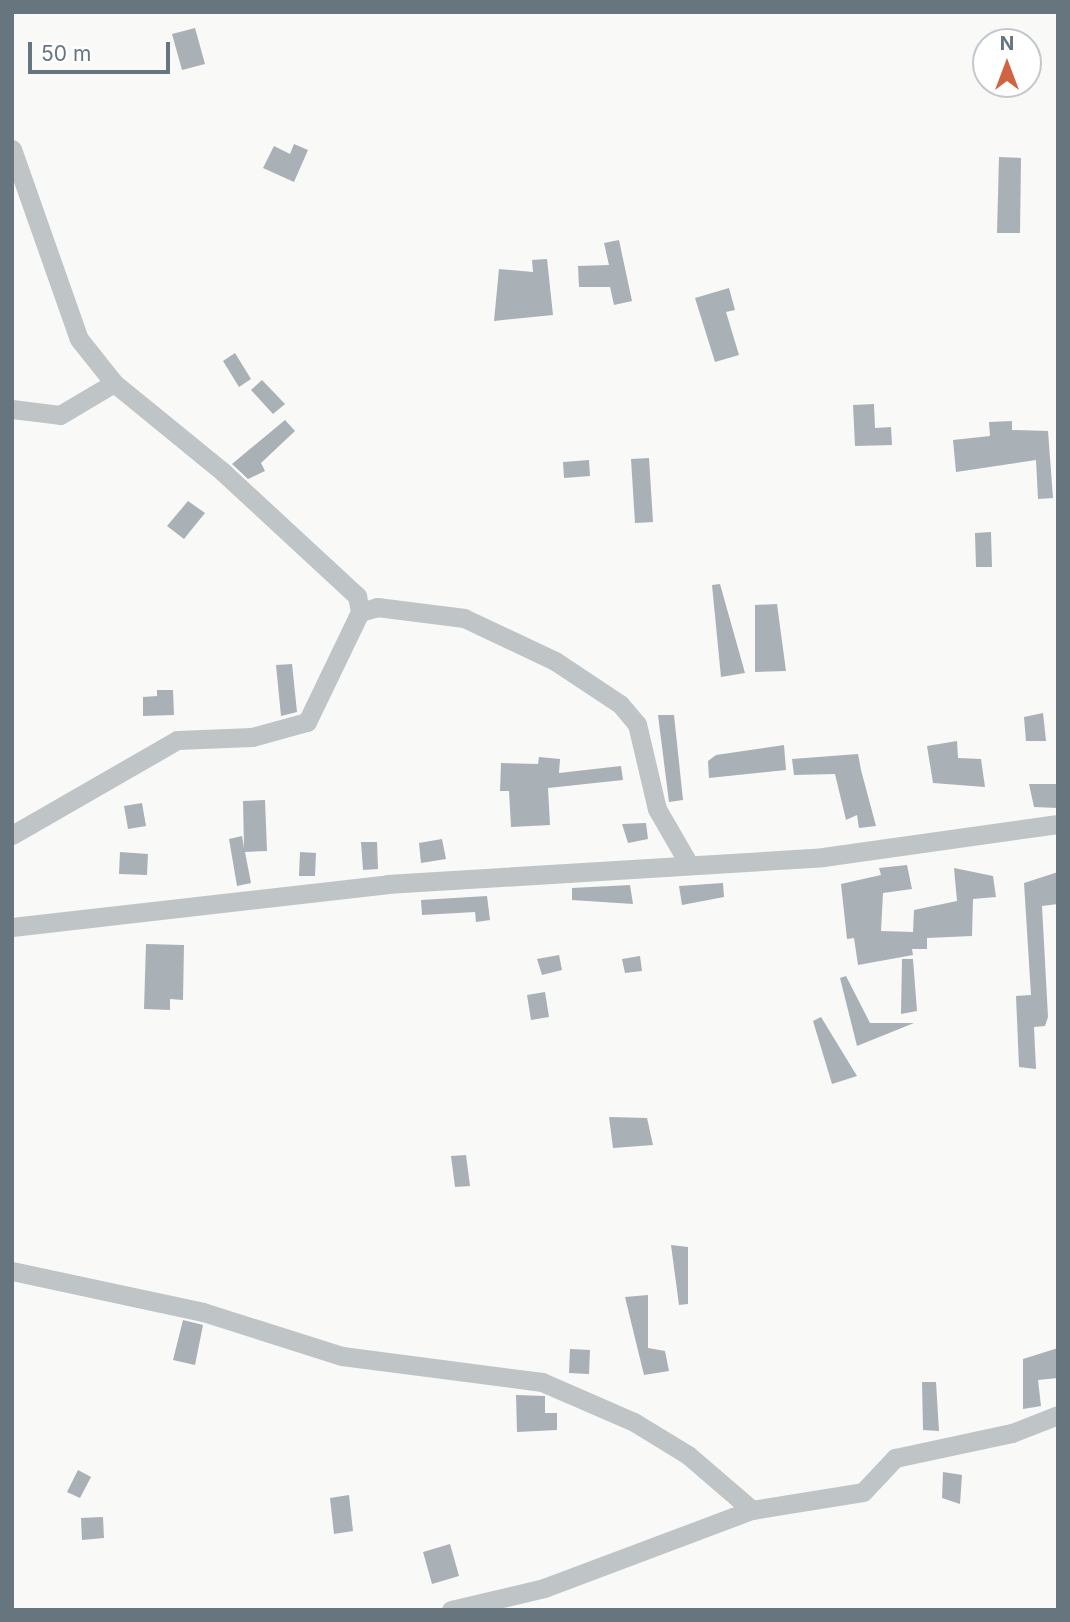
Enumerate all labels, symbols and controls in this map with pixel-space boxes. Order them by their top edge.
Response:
scale bar [32,28,173,72]
north arrow [972,28,1042,98]
text: N [1000,32,1014,55]
text: 50 m [41,41,91,66]

